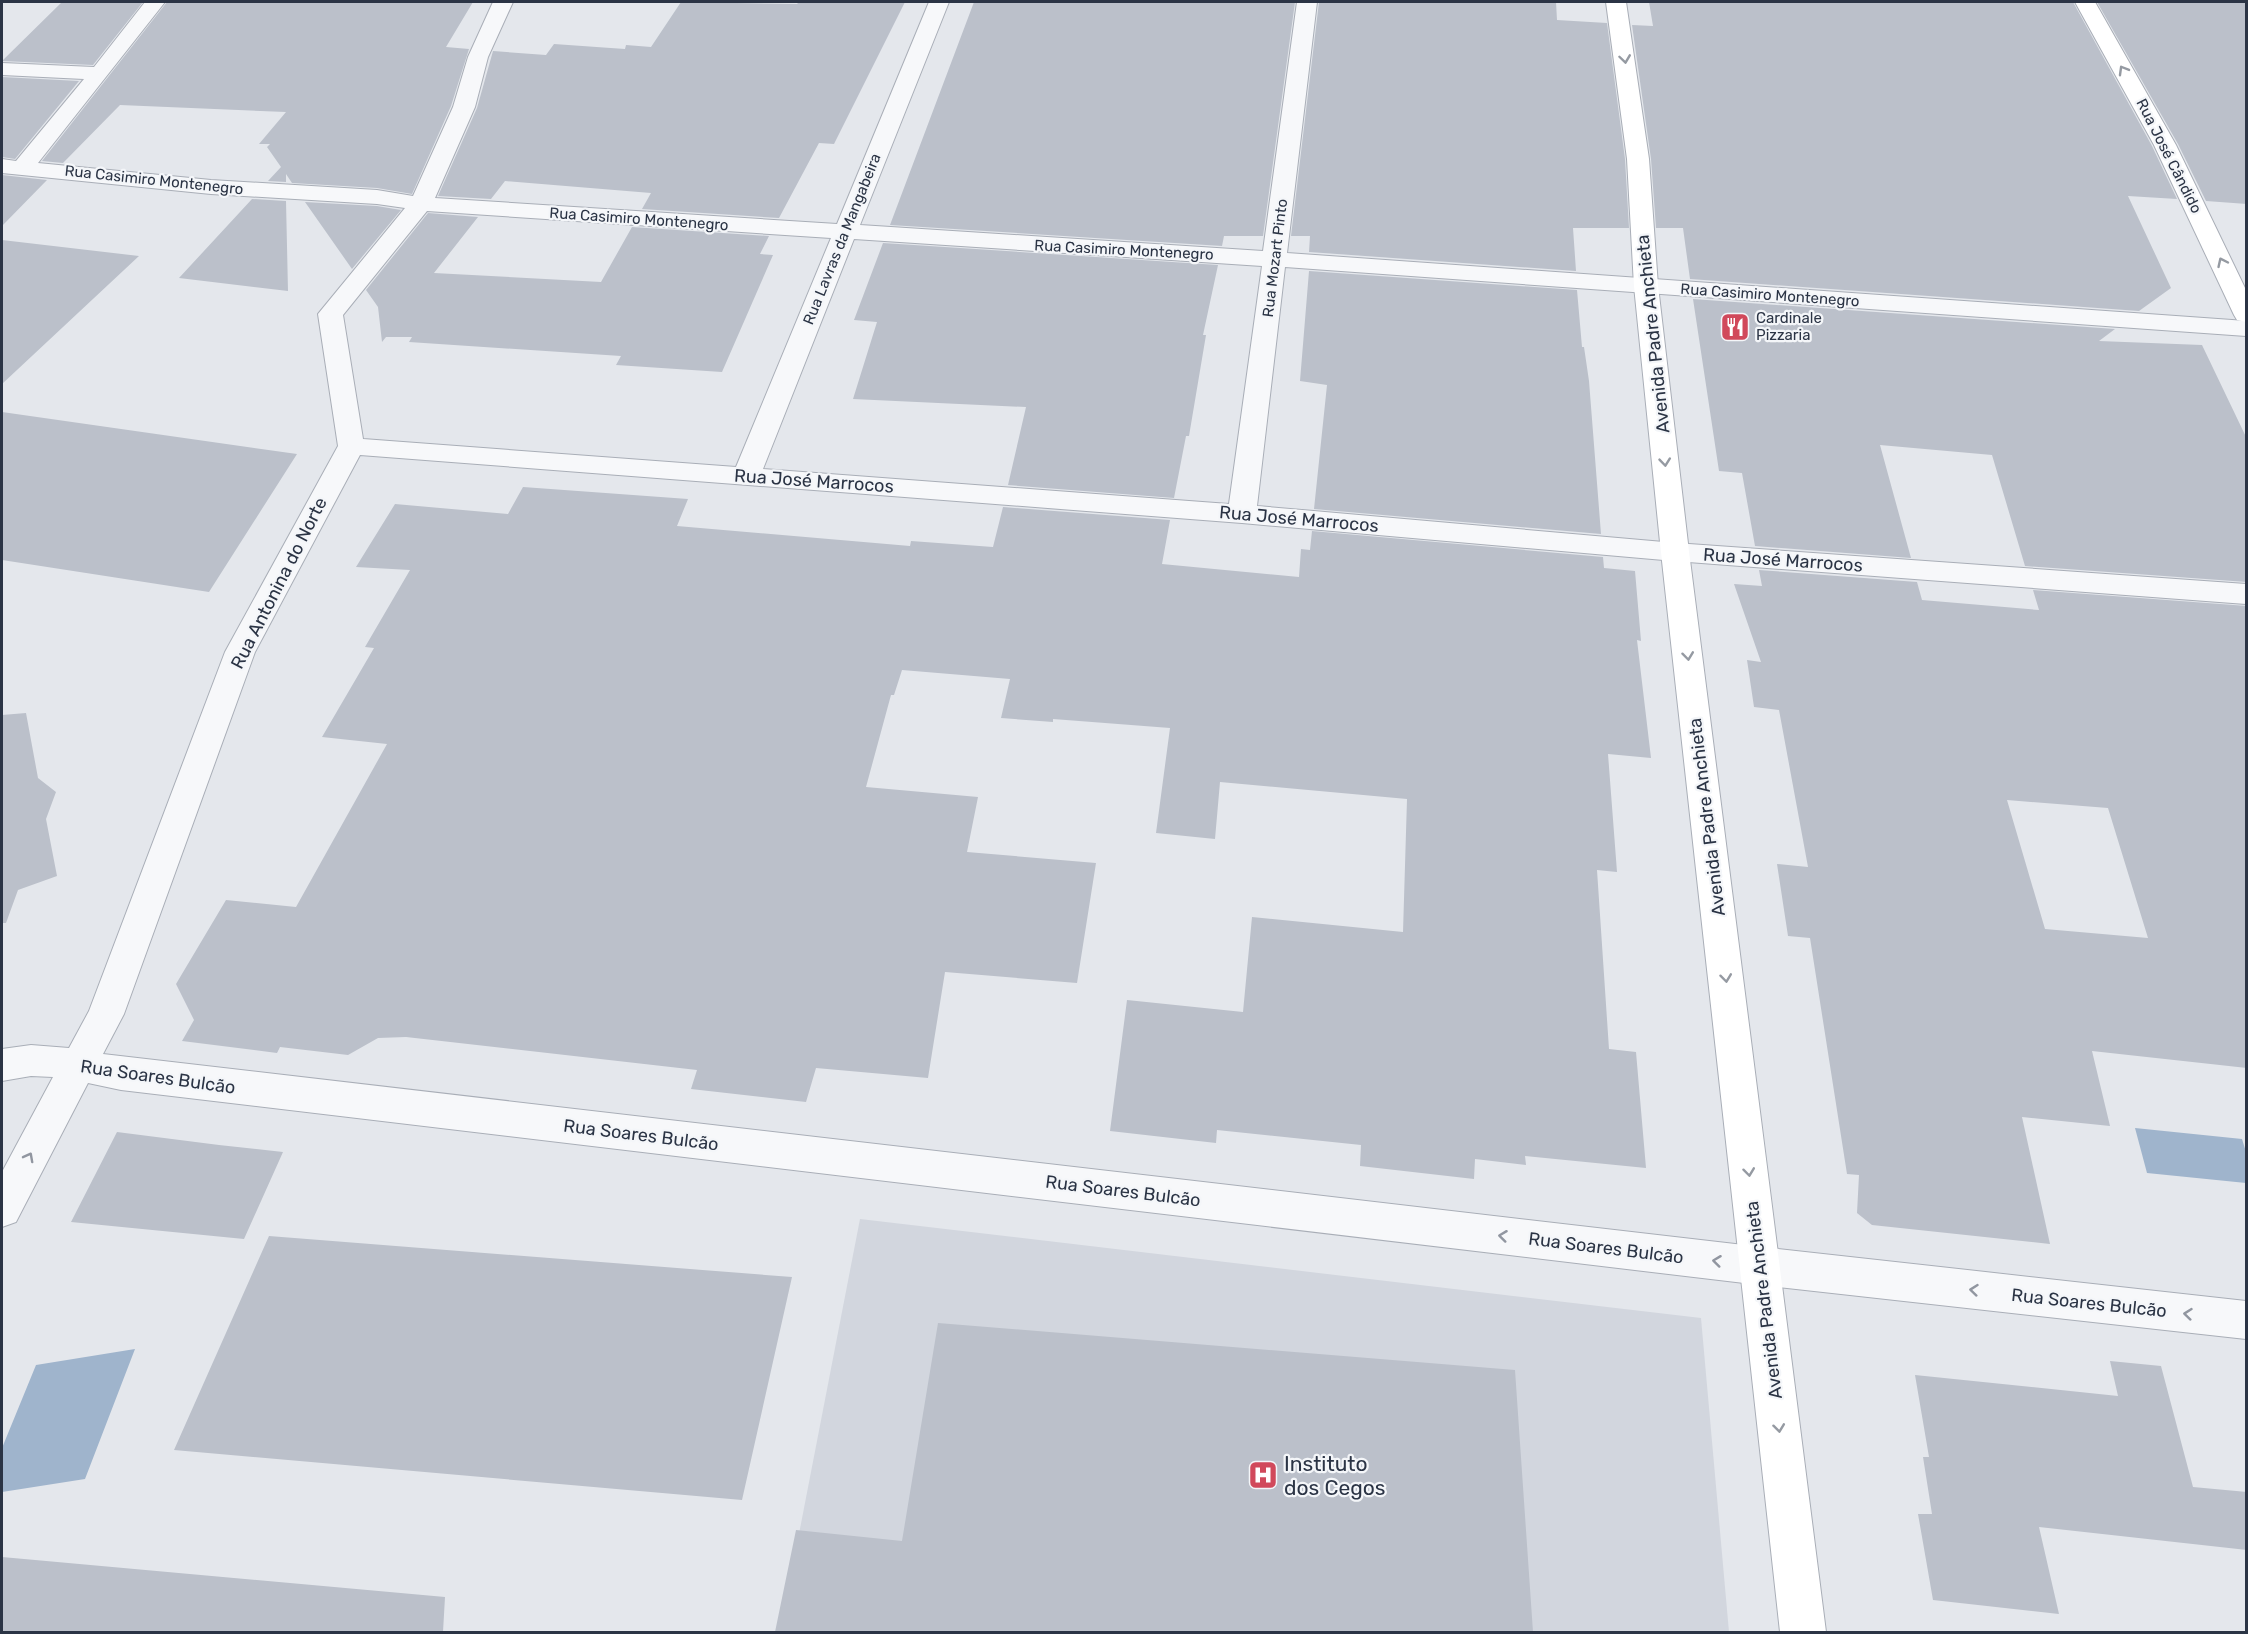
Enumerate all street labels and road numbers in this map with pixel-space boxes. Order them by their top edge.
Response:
street label: Rua José Cândido [2132,96,2206,216]
street label: Rua Lavras da Mangabeira [799,151,885,327]
street label: Rua Casimiro Montenegro [64,162,244,198]
street label: Rua Mozart Pinto [1259,198,1291,318]
street label: Rua Casimiro Montenegro [549,204,729,234]
street label: Avenida Padre Anchieta [1632,234,1674,434]
street label: Rua Casimiro Montenegro [1034,236,1214,264]
street label: Rua Casimiro Montenegro [1680,280,1860,310]
street label: Rua José Marrocos [733,464,895,498]
street label: Rua Antonina do Norte [226,494,332,672]
street label: Rua José Marrocos [1218,501,1380,537]
street label: Rua José Marrocos [1702,543,1864,577]
street label: Avenida Padre Anchieta [1684,717,1730,917]
street label: Rua Soares Bulcão [79,1055,237,1099]
street label: Rua Soares Bulcão [562,1115,720,1155]
street label: Rua Soares Bulcão [1044,1171,1202,1211]
street label: Avenida Padre Anchieta [1741,1200,1787,1400]
street label: Rua Soares Bulcão [1527,1228,1685,1268]
street label: Rua Soares Bulcão [2010,1284,2168,1322]

